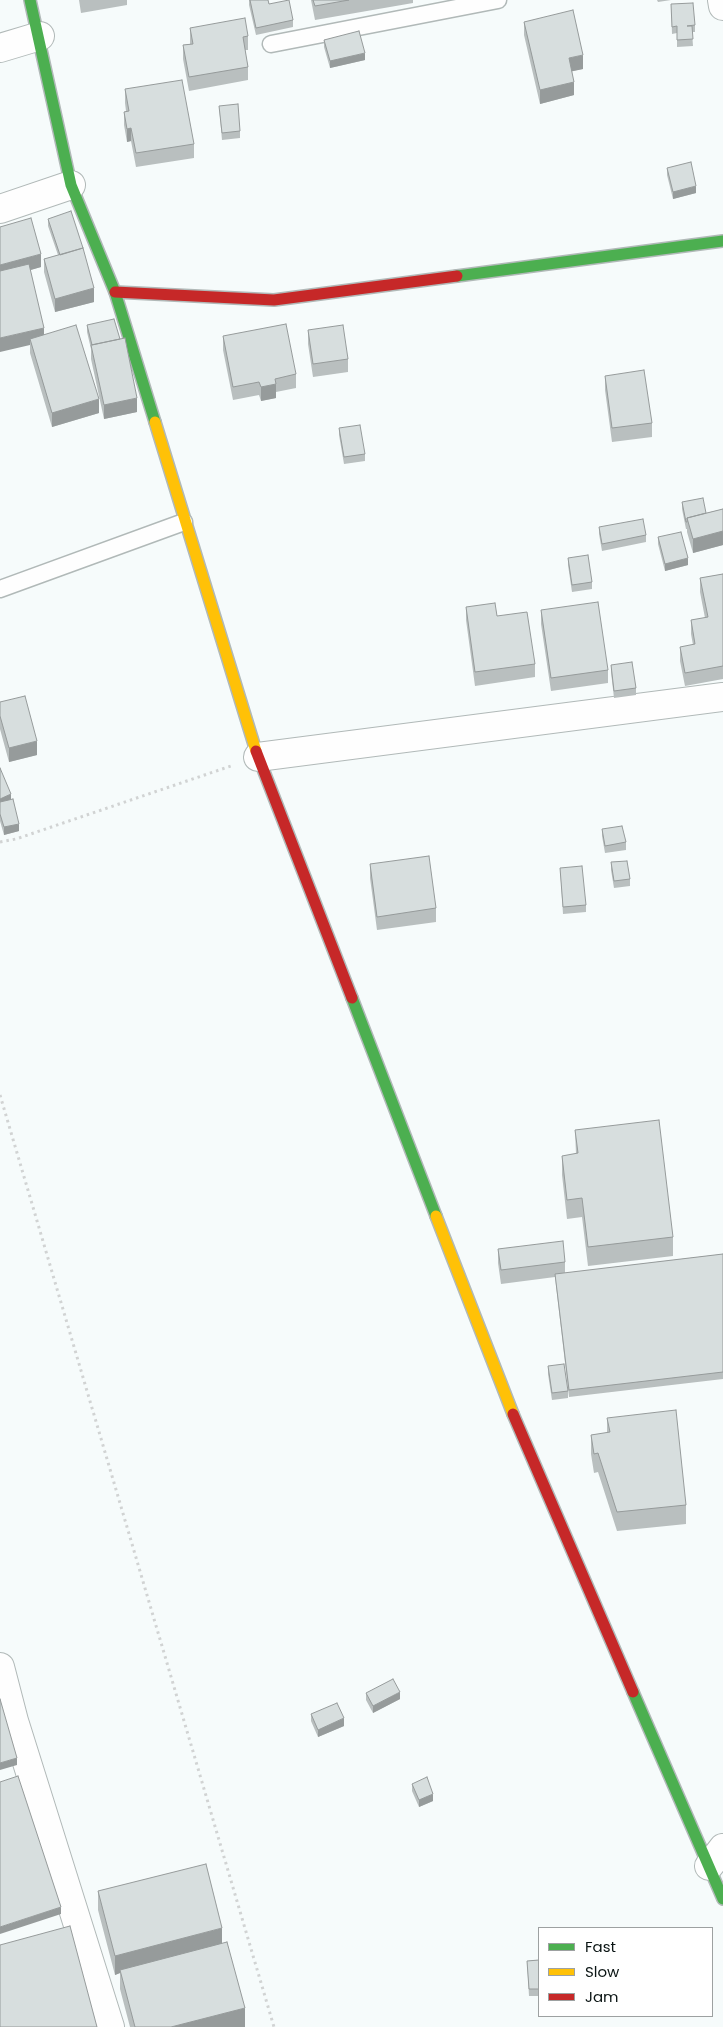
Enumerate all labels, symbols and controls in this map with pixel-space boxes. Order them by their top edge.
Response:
legend [538,1927,713,2017]
text: Fast [585,1936,616,1957]
text: Slow [585,1961,619,1982]
text: Jam [585,1986,619,2007]

